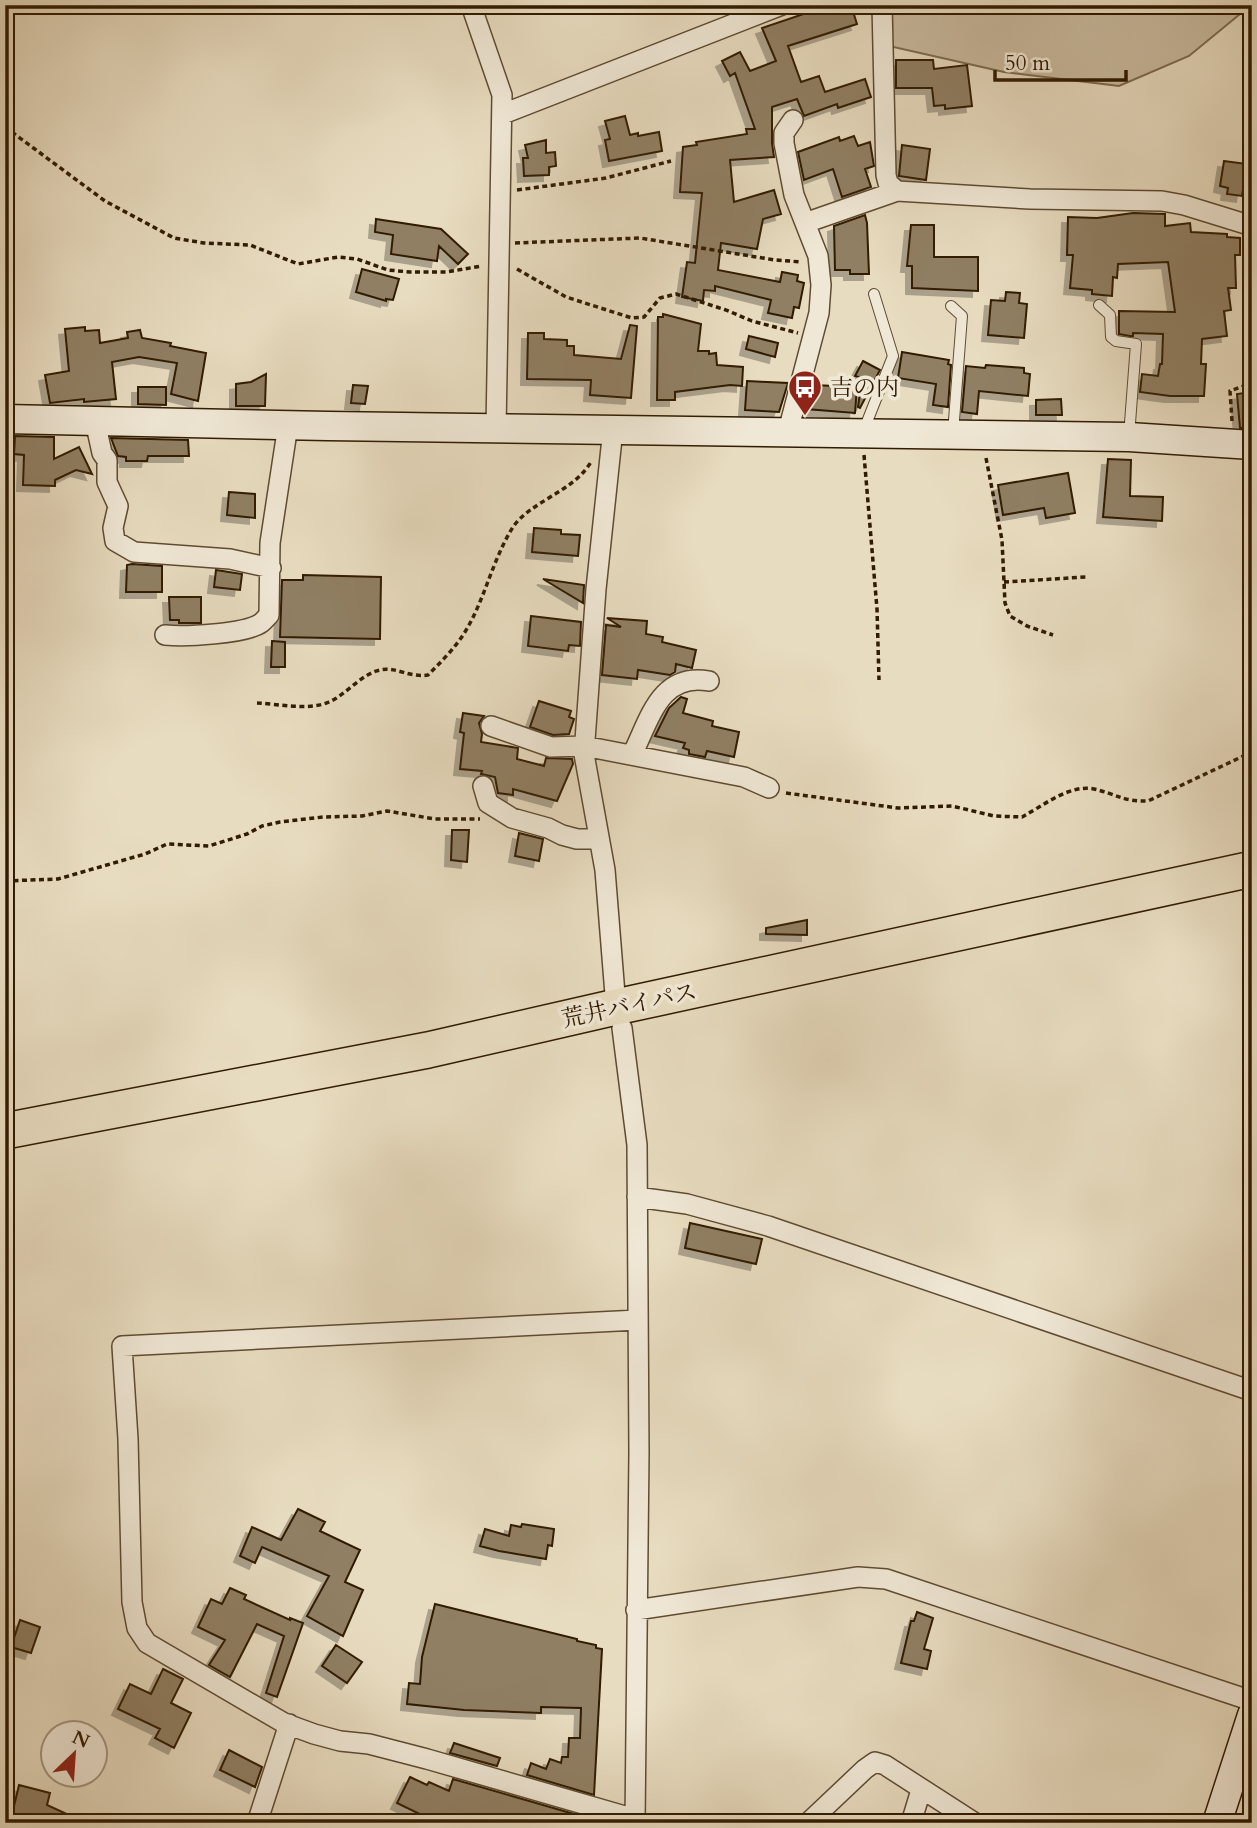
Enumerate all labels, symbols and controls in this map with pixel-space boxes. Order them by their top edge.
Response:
scale bar [995,38,1126,82]
text: 50 m [1005,49,1050,78]
bus stop icon: 吉の内 [786,368,824,417]
place label: 吉の内 [830,372,899,403]
street label: 荒井バイパス [559,976,700,1035]
north arrow [38,1720,108,1790]
text: N [68,1724,94,1755]

